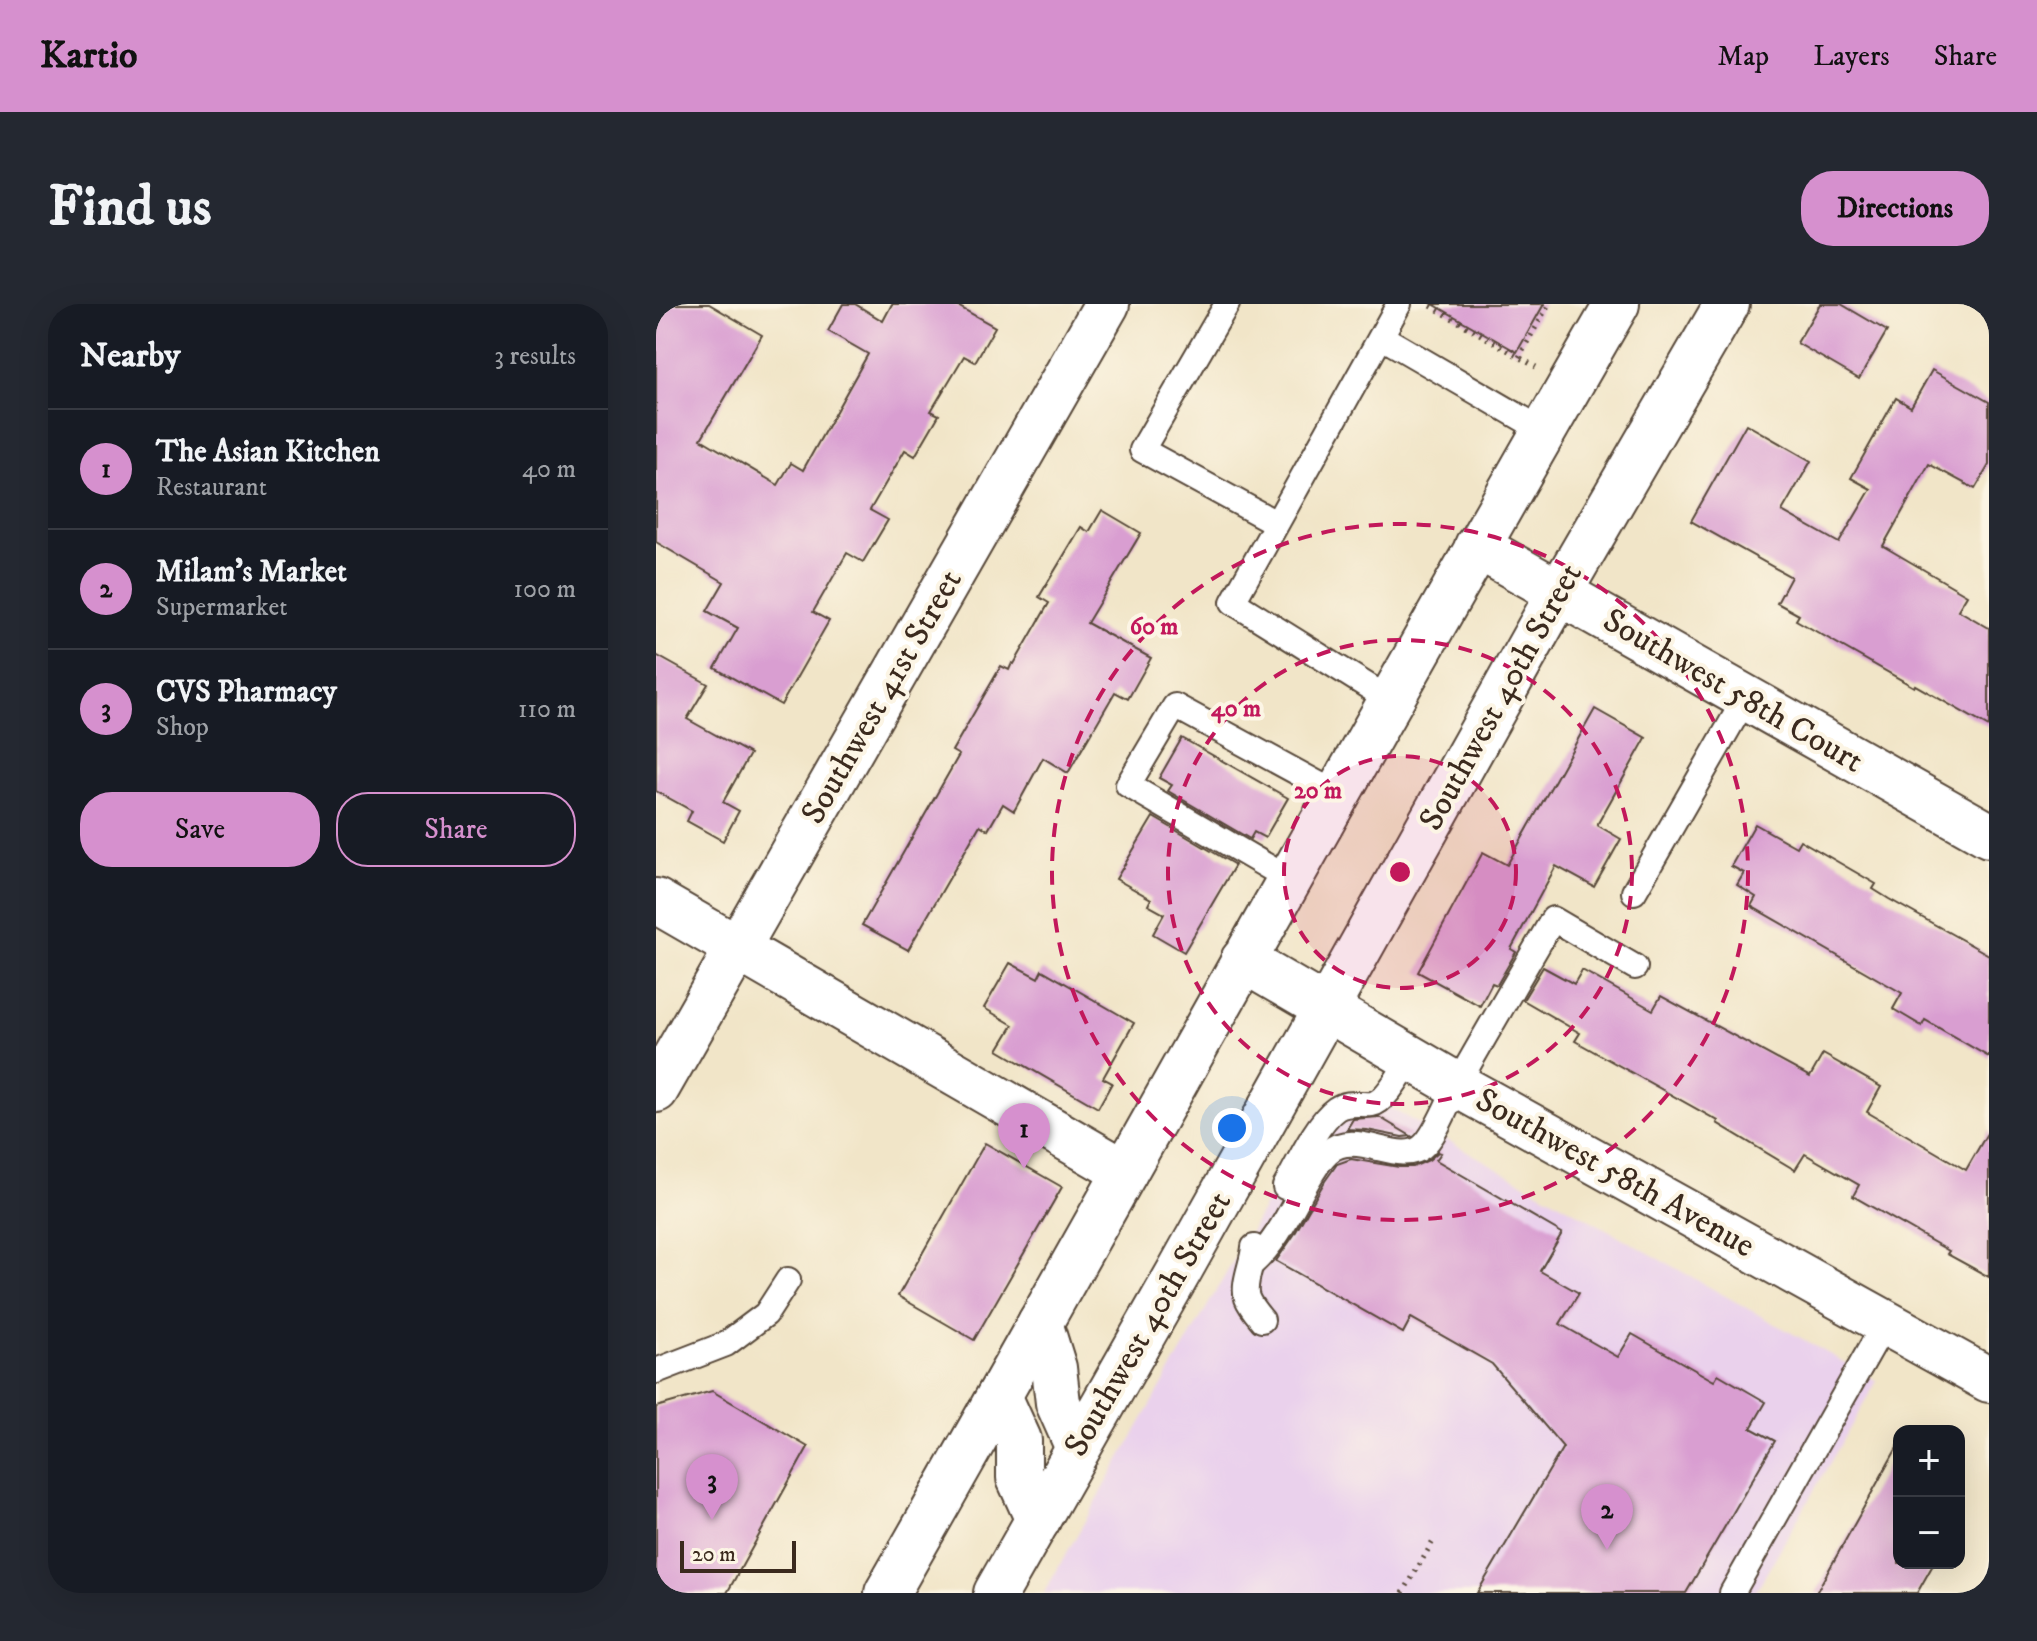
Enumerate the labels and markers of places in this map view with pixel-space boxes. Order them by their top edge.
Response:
centre of rings [1386,858,1414,886]
pin: 1 [998,1103,1050,1169]
pin: 3 [686,1454,738,1520]
pin: 2 [1581,1484,1633,1550]

